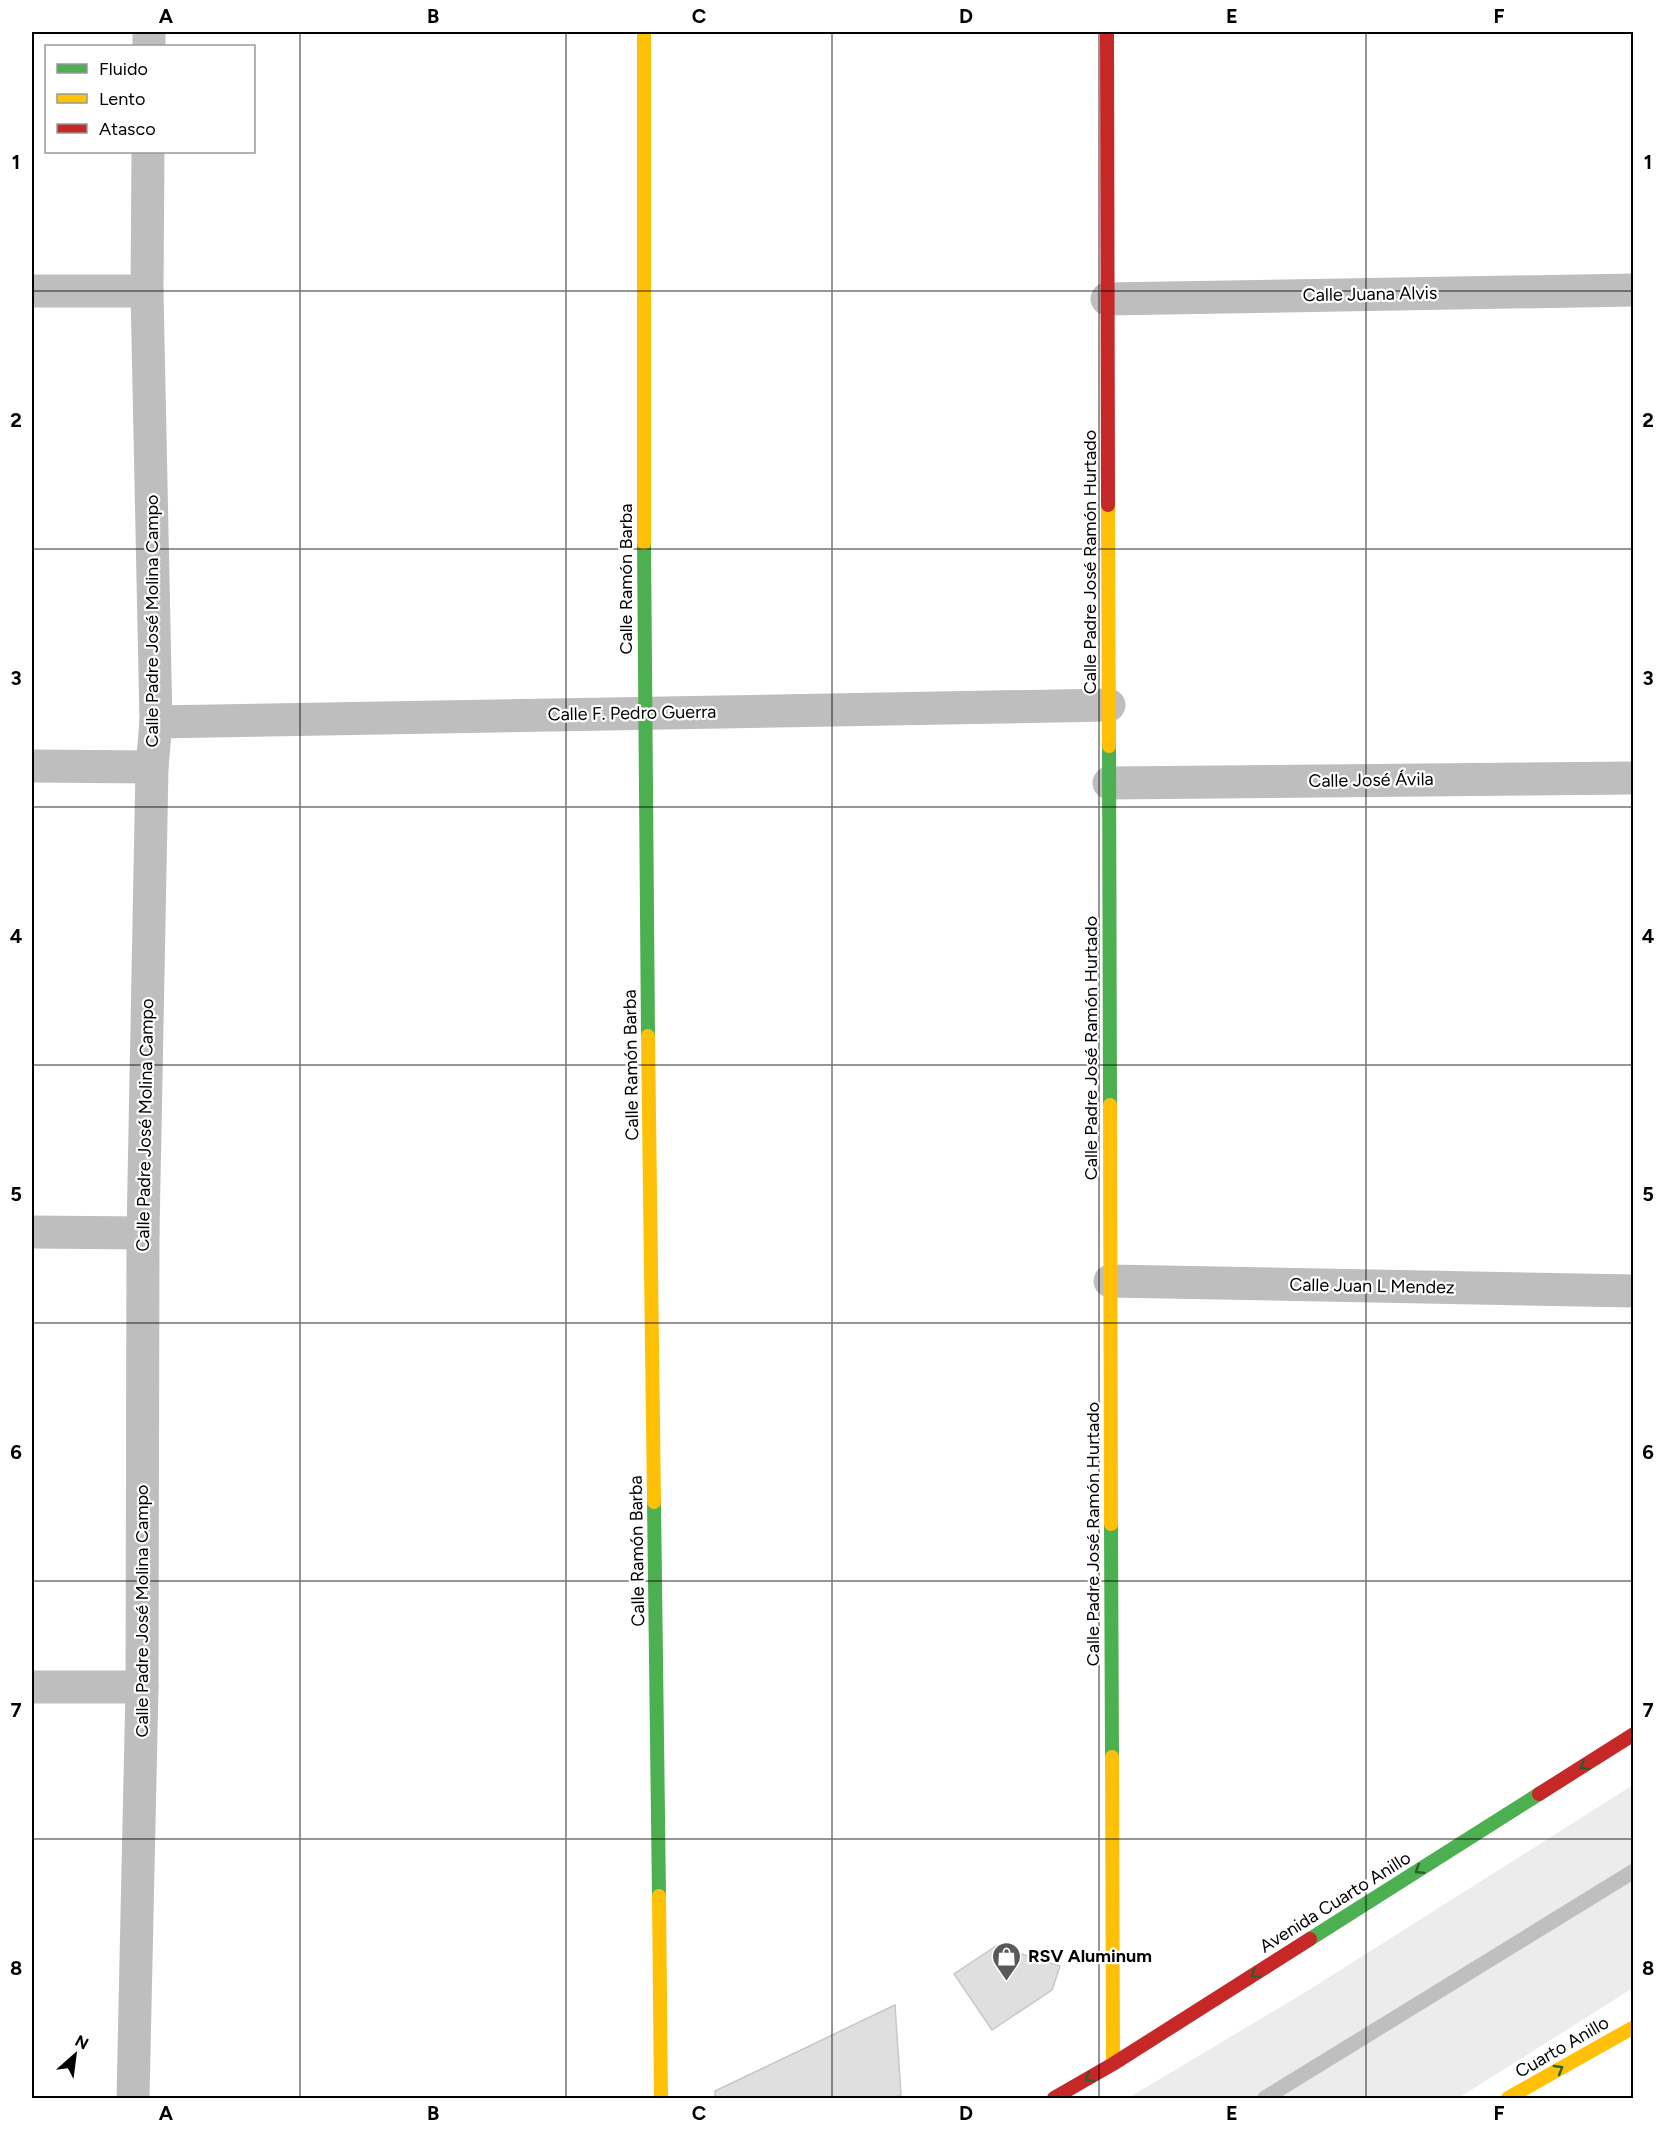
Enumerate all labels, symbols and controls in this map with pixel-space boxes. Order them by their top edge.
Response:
text: A [159,4,174,28]
text: B [427,4,439,28]
text: C [692,4,706,28]
text: D [959,4,973,28]
text: E [1226,4,1238,28]
text: F [1493,4,1505,28]
legend [45,45,255,153]
text: Fluido [99,58,148,80]
text: Lento [99,88,145,110]
text: Atasco [99,118,156,140]
text: 1 [12,150,20,174]
text: 1 [1644,150,1652,174]
street label: Calle Juana Alvis [1303,282,1437,306]
text: 2 [10,408,22,432]
text: 2 [1642,408,1654,432]
street label: Calle Padre José Ramón Hurtado [1079,430,1101,694]
street label: Calle Padre José Molina Campo [141,494,163,748]
street label: Calle Ramón Barba [615,503,637,655]
text: 3 [10,666,22,690]
text: 3 [1642,666,1654,690]
street label: Calle F. Pedro Guerra [547,701,717,725]
street label: Calle José Ávila [1308,768,1434,792]
street label: Calle Padre José Ramón Hurtado [1080,916,1102,1180]
text: 4 [10,924,23,948]
text: 4 [1642,924,1655,948]
street label: Calle Ramón Barba [619,989,643,1141]
street label: Calle Padre José Molina Campo [132,998,158,1252]
text: 5 [10,1182,22,1206]
text: 5 [1642,1182,1654,1206]
street label: Calle Juan L Mendez [1289,1274,1455,1298]
street label: Calle Padre José Ramón Hurtado [1082,1402,1104,1666]
text: 6 [10,1440,22,1464]
text: 6 [1642,1440,1654,1464]
street label: Calle Ramón Barba [625,1475,649,1627]
street label: Calle Padre José Molina Campo [131,1484,153,1738]
text: 7 [10,1698,22,1722]
text: 7 [1642,1698,1654,1722]
one-way arrow [1580,1758,1590,1770]
street label: Avenida Cuarto Anillo [1255,1847,1415,1957]
one-way arrow [1415,1863,1426,1874]
shop icon: RSV Aluminum [991,1940,1023,1982]
place label: RSV Aluminum [1028,1945,1152,1967]
text: 8 [10,1956,22,1980]
text: 8 [1642,1956,1654,1980]
one-way arrow [1250,1967,1261,1978]
street label: Cuarto Anillo [1511,2011,1613,2083]
north arrow [45,2025,105,2085]
text: N [72,2031,92,2053]
one-way arrow [1552,2065,1563,2077]
one-way arrow [1085,2071,1095,2082]
text: A [159,2101,174,2125]
text: B [427,2101,439,2125]
text: C [692,2101,706,2125]
text: D [959,2101,973,2125]
text: E [1226,2101,1238,2125]
text: F [1493,2101,1505,2125]

